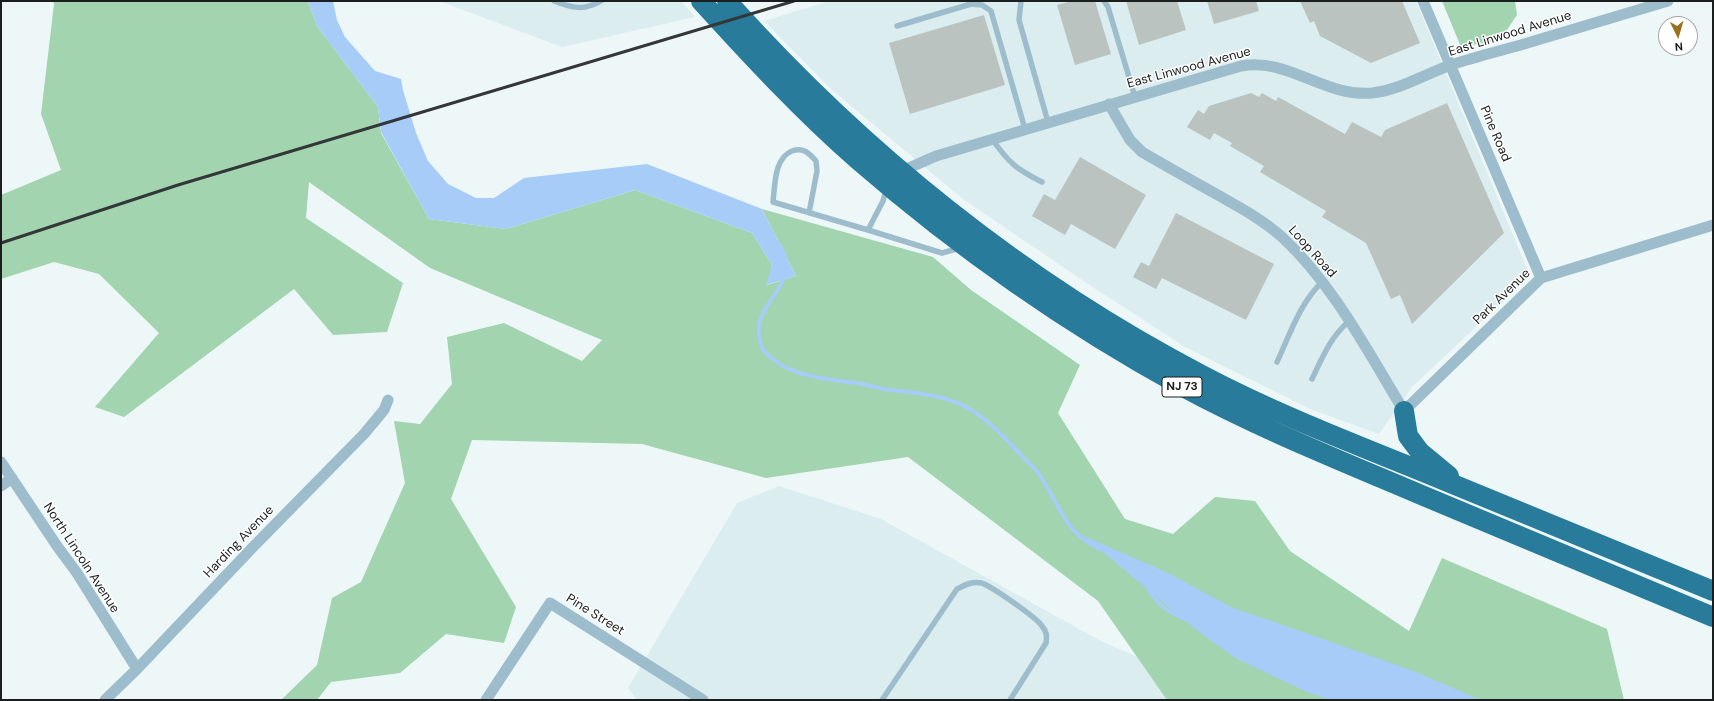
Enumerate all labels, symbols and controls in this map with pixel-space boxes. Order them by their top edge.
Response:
street label: East Linwood Avenue [1447,8,1573,60]
north arrow [1658,16,1698,56]
text: N [1674,40,1684,54]
street label: East Linwood Avenue [1125,44,1253,92]
street label: Pine Road [1476,104,1514,164]
street label: Loop Road [1285,223,1339,281]
street label: Park Avenue [1470,266,1534,328]
road number: NJ 73 [1162,377,1202,397]
street label: North Lincoln Avenue [40,500,122,616]
street label: Harding Avenue [201,503,277,581]
street label: Pine Street [563,591,627,639]

